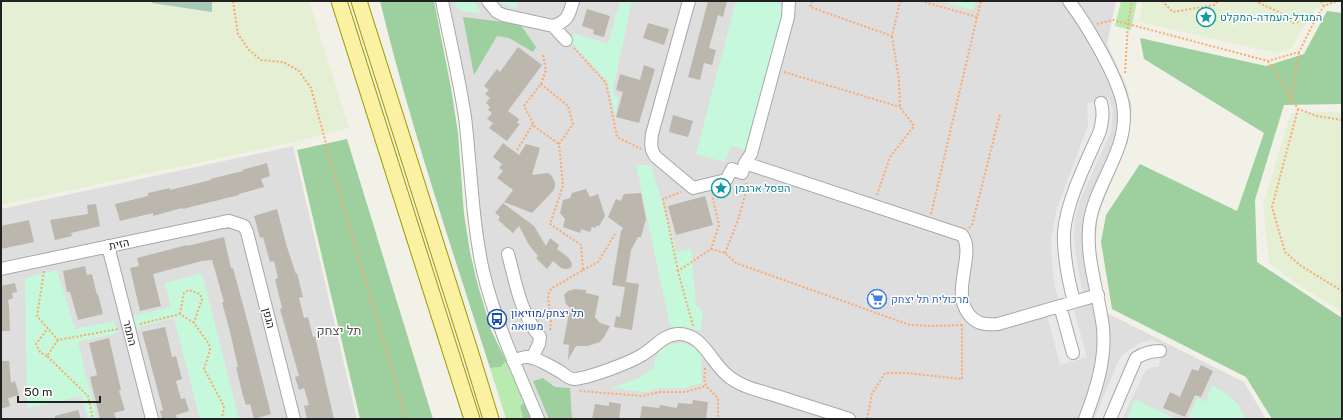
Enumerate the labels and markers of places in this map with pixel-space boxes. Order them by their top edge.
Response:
place icon: המגדל-העמדה-המקלט [1195,6,1217,28]
place label: המגדל-העמדה-המקלט [1220,11,1322,23]
place icon: הפסל ארגמן [710,177,732,199]
place label: הפסל ארגמן [735,182,791,194]
supermarket icon: מרכולית תל יצחק [866,288,888,310]
place label: מרכולית תל יצחק [891,293,969,305]
place label: תל יצחק/מוזיאון משואה [511,307,584,332]
bus stop icon: תל יצחק/מוזיאון משואה [486,308,508,330]

